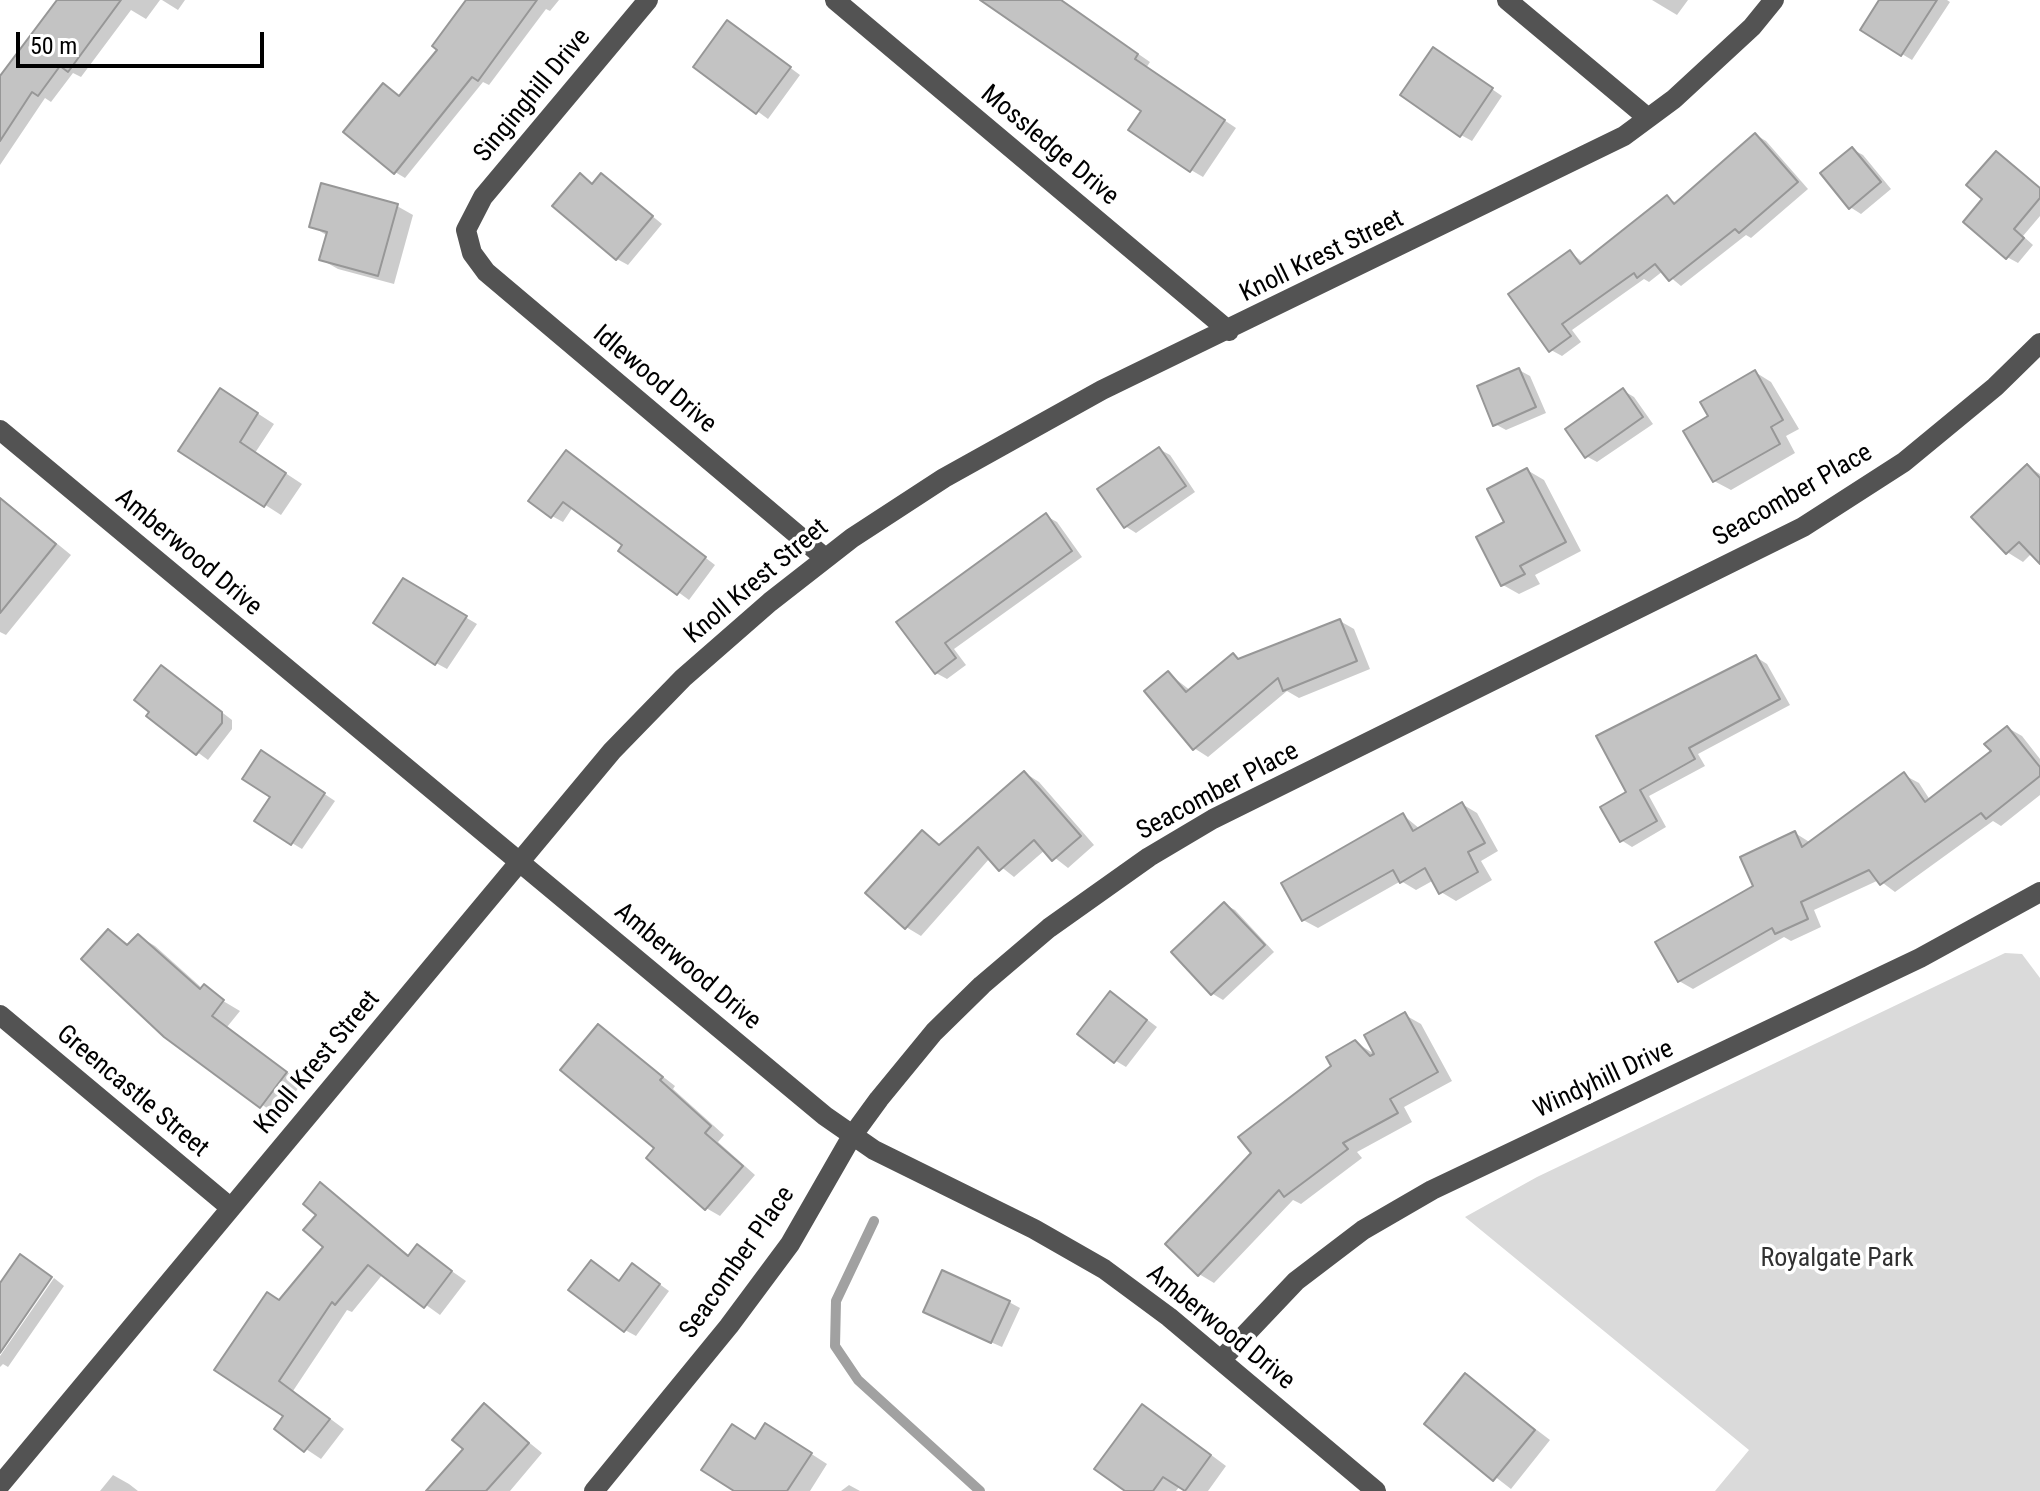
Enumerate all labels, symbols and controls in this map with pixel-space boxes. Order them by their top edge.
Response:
scale bar [20,16,268,66]
street label: Singinghill Drive [468,23,598,169]
text: 50 m [30,32,77,60]
street label: Mossledge Drive [974,79,1124,213]
street label: Knoll Krest Street [1235,204,1409,310]
street label: Idlewood Drive [586,319,722,441]
street label: Seacomber Place [1708,438,1878,554]
street label: Amberwood Drive [108,483,268,623]
street label: Knoll Krest Street [679,513,835,651]
street label: Seacomber Place [1132,736,1304,848]
street label: Amberwood Drive [607,897,767,1037]
street label: Knoll Krest Street [249,985,387,1141]
street label: Greencastle Street [50,1019,214,1165]
street label: Windyhill Drive [1529,1034,1679,1126]
street label: Seacomber Place [674,1181,802,1345]
park label: Royalgate Park [1760,1243,1914,1275]
street label: Amberwood Drive [1140,1259,1300,1397]

